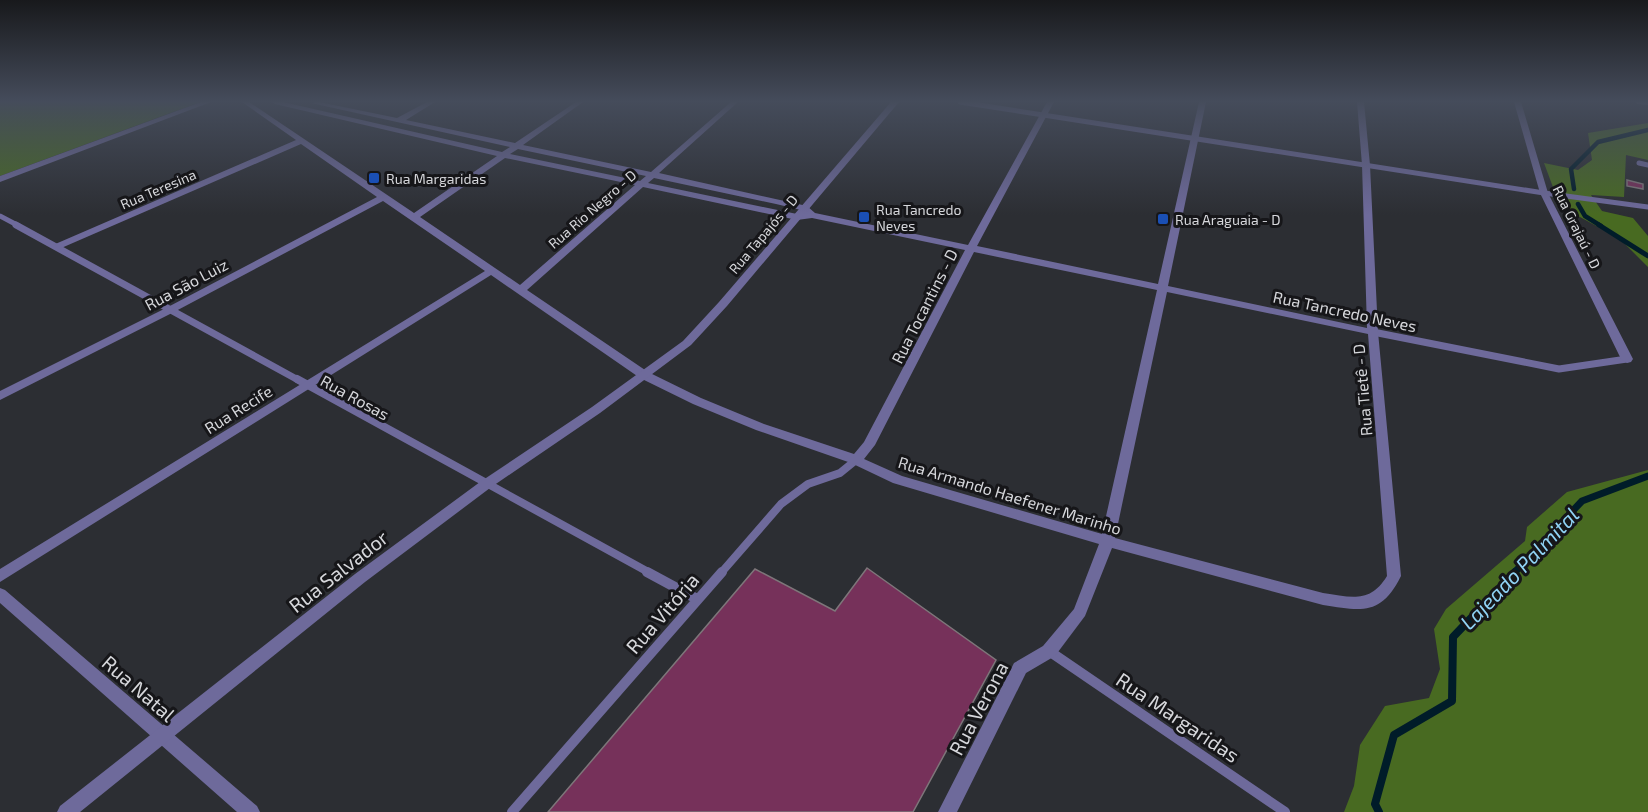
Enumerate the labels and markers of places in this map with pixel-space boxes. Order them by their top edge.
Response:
place label: Rua Margaridas [386,170,486,187]
marker: Rua Margaridas [367,171,381,185]
place label: Rua Tancredo Neves [876,201,962,234]
marker: Rua Tancredo Neves [857,210,871,224]
place label: Rua Araguaia - D [1175,211,1281,228]
marker: Rua Araguaia - D [1156,212,1170,226]

